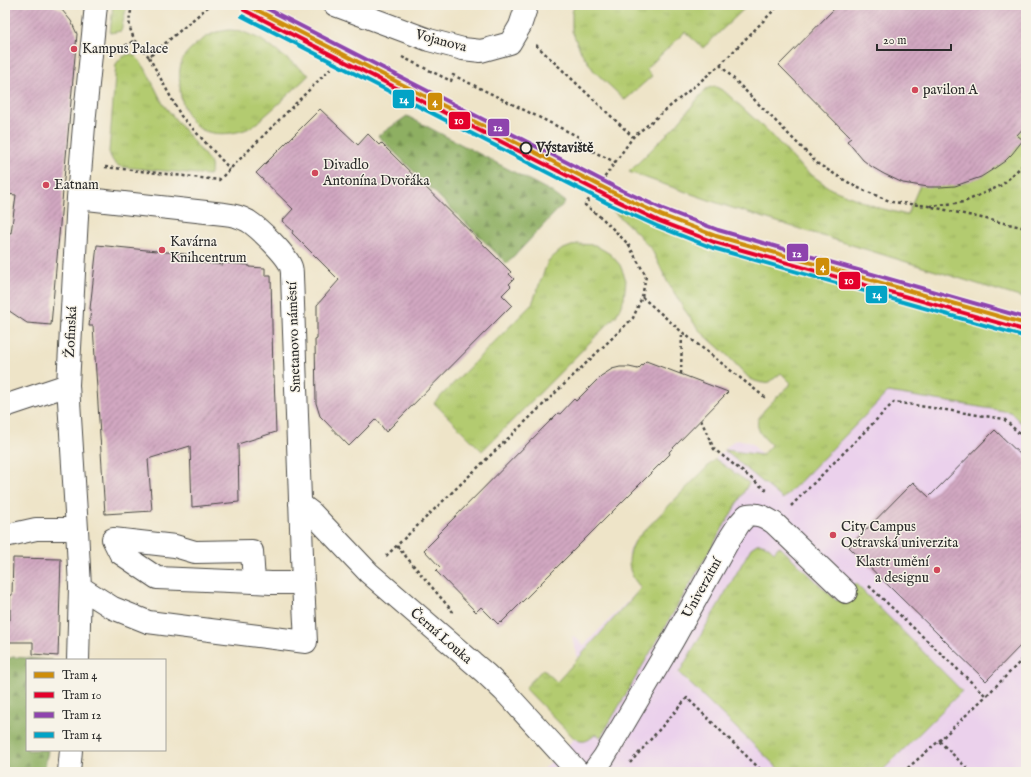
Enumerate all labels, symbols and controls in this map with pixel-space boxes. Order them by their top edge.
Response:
street label: Vojanova [412,25,470,57]
scale bar [877,26,951,52]
text: 20 m [883,33,906,48]
place label: Kampus Palace [82,40,169,58]
marker: Kampus Palace [69,44,79,54]
place label: pavilon A [923,81,978,99]
marker: pavilon A [910,85,920,95]
line badge: 14 [392,89,415,109]
line badge: 4 [427,92,443,111]
text: 14 [399,93,409,107]
text: 4 [431,95,438,109]
line badge: 10 [448,111,471,130]
text: 10 [454,114,464,128]
line badge: 12 [487,118,510,137]
text: 12 [493,121,503,135]
place label: Výstaviště [535,139,594,157]
marker: Výstaviště [519,141,533,155]
place label: Divadlo Antonína Dvořáka [322,156,430,190]
marker: Divadlo Antonína Dvořáka [310,168,320,178]
place label: Eatnam [54,176,99,194]
marker: Eatnam [41,180,51,190]
place label: Kavárna Knihcentrum [170,233,247,267]
line badge: 12 [786,243,809,262]
marker: Kavárna Knihcentrum [157,245,167,255]
text: 12 [792,247,802,261]
line badge: 4 [815,257,830,276]
text: 4 [819,260,826,274]
line badge: 10 [838,271,861,290]
text: 10 [844,274,854,288]
street label: Smetanovo náměstí [283,280,305,393]
line badge: 14 [865,285,888,304]
text: 14 [872,288,882,302]
street label: Žofinská [61,305,81,358]
place label: City Campus Ostravská univerzita [841,518,959,552]
marker: City Campus Ostravská univerzita [828,530,838,540]
street label: Univerzitní [678,553,727,621]
place label: Klastr umění a designu [855,553,930,587]
marker: Klastr umění a designu [932,565,942,575]
street label: Černá Louka [406,603,477,669]
legend [26,659,166,751]
text: Tram 4 [62,668,97,683]
text: Tram 10 [62,688,102,703]
text: Tram 12 [62,708,102,723]
text: Tram 14 [62,728,102,743]

